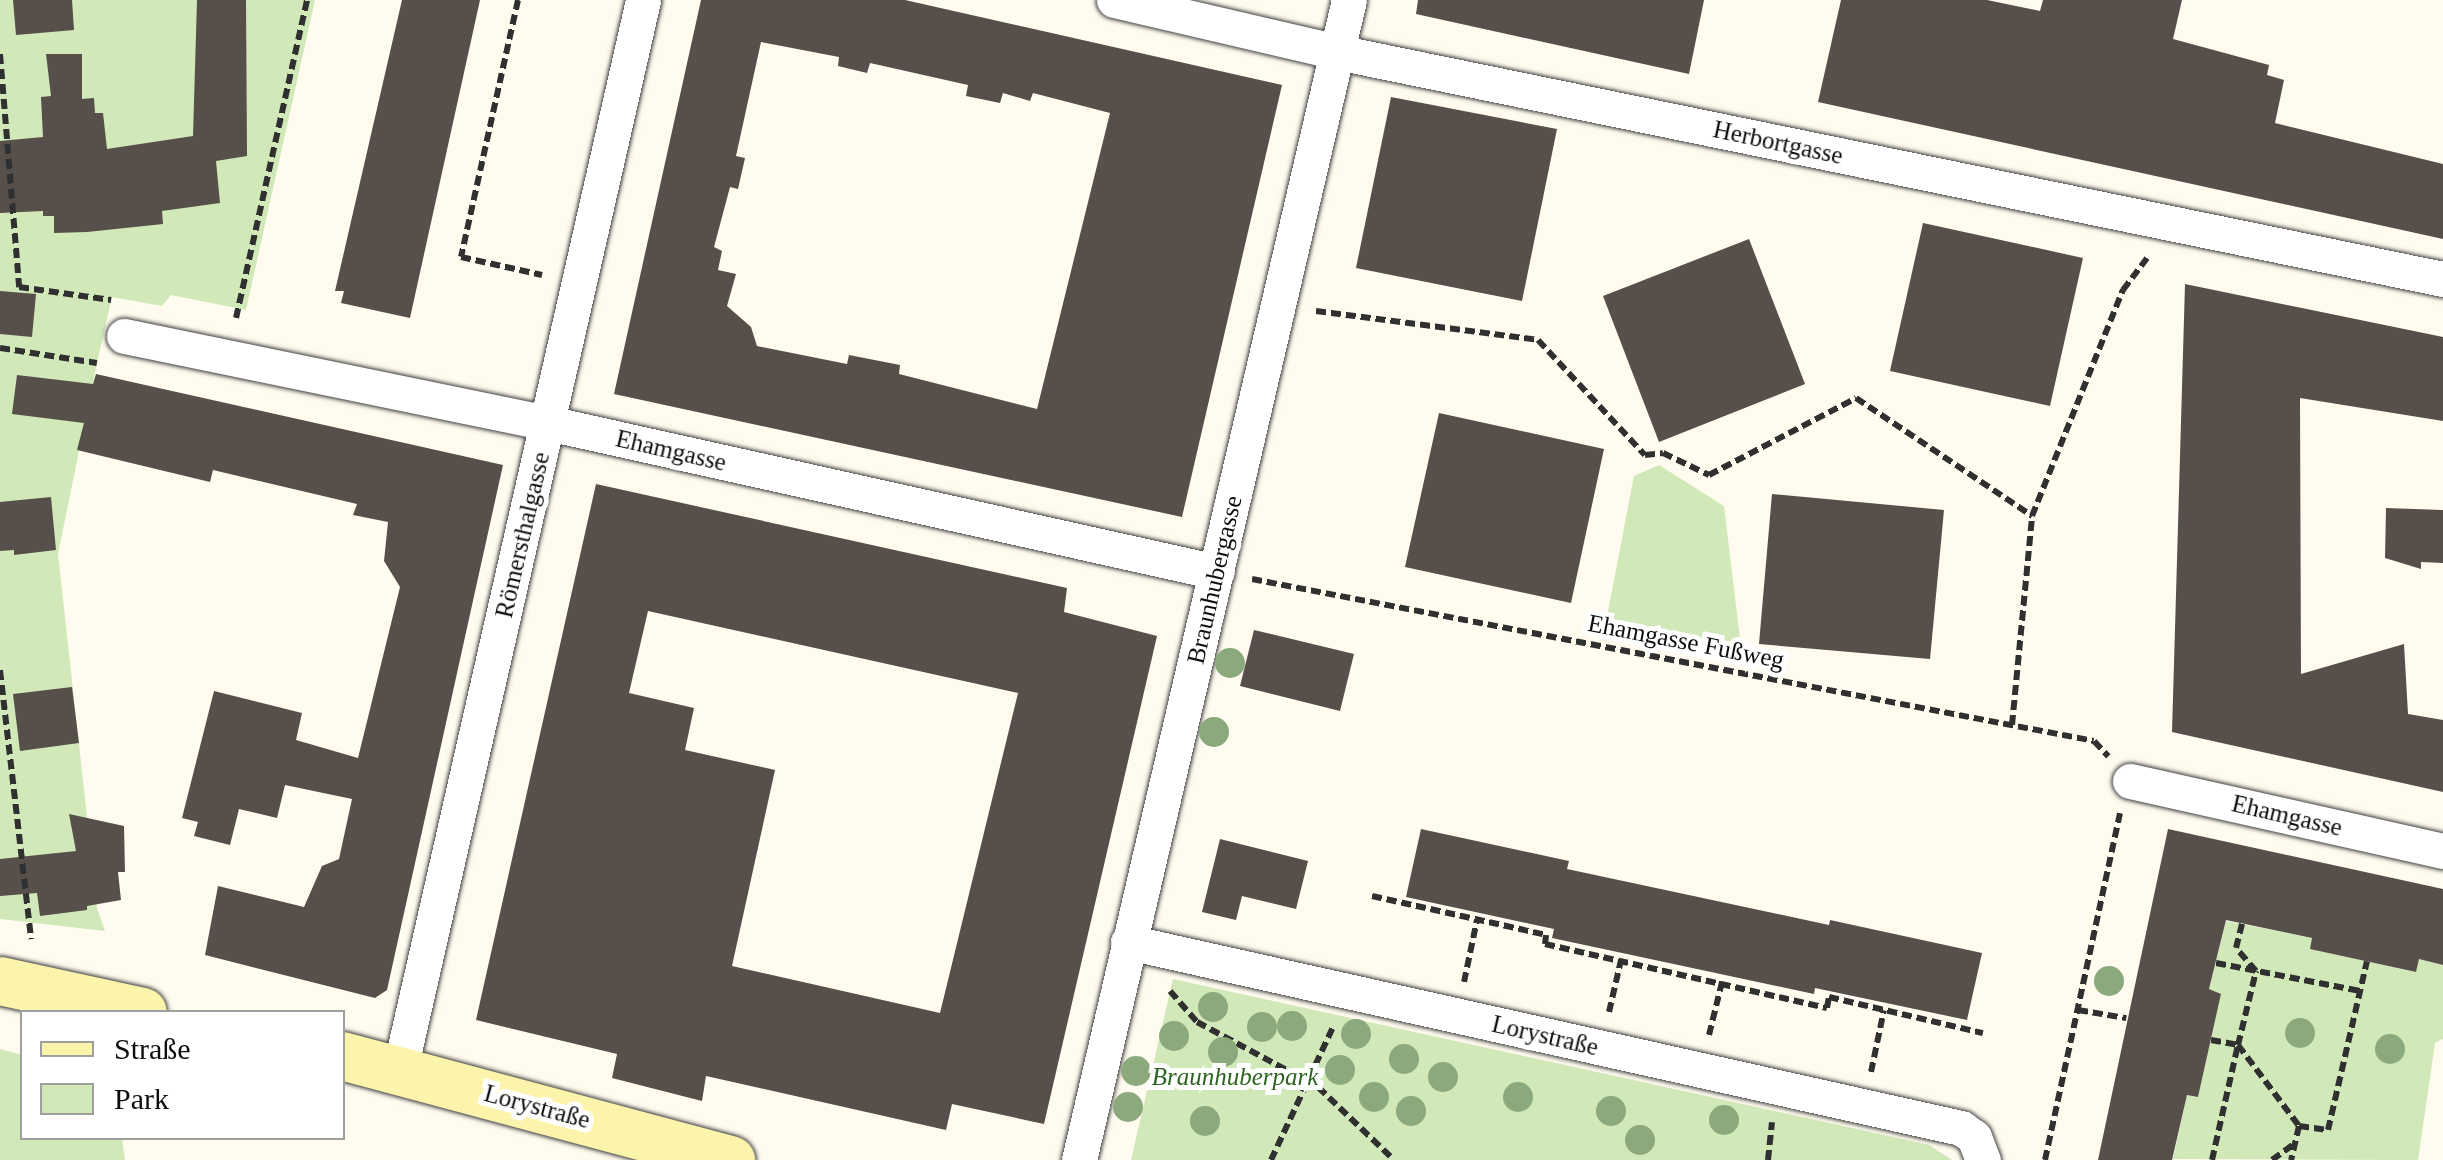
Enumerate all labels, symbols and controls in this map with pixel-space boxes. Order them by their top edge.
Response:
street label: Herbortgasse [1710,115,1846,171]
street label: Ehamgasse [613,424,729,478]
street label: Römersthalgasse [489,449,557,621]
street label: Braunhubergasse [1181,493,1249,667]
street label: Ehamgasse Fußweg [1585,608,1787,676]
street label: Ehamgasse [2229,789,2345,843]
street label: Lorystraße [1489,1009,1601,1063]
legend [20,1010,345,1140]
text: Straße [114,1032,191,1065]
park label: Braunhuberpark [1152,1062,1318,1092]
street label: Lorystraße [481,1078,593,1136]
text: Park [114,1082,169,1115]

